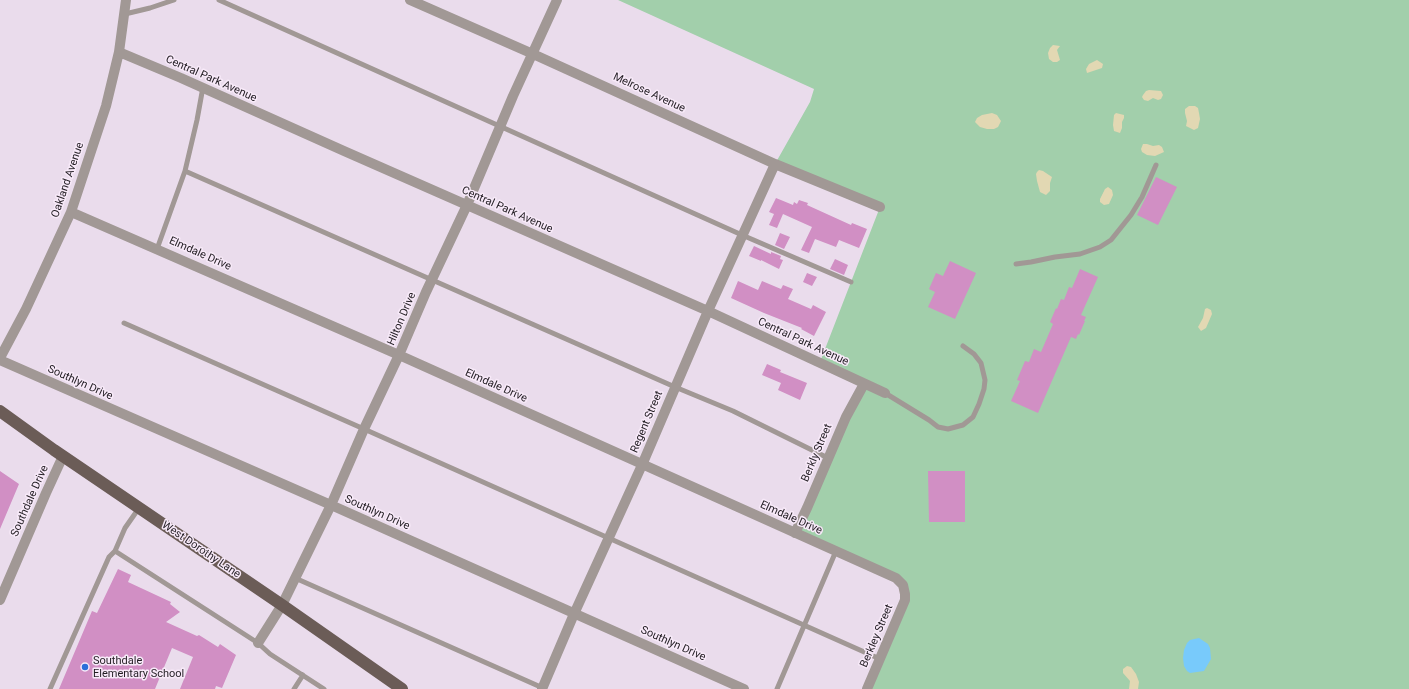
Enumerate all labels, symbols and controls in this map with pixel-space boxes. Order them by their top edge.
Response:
street label: Central Park Avenue [163,53,259,105]
street label: Melrose Avenue [611,70,687,116]
street label: Oakland Avenue [49,141,87,219]
street label: Central Park Avenue [459,184,555,236]
street label: Elmdale Drive [167,234,233,274]
street label: Hilton Drive [385,290,419,348]
street label: Central Park Avenue [756,315,850,369]
street label: Southlyn Drive [45,363,115,403]
street label: Elmdale Drive [463,366,529,406]
street label: Regent Street [628,389,666,455]
street label: Berkly Street [799,422,835,484]
street label: Southdale Drive [8,463,52,539]
street label: Southlyn Drive [342,493,412,533]
street label: Elmdale Drive [758,498,824,538]
street label: West Dorothy Lane [159,519,243,581]
street label: Berkley Street [858,602,896,670]
street label: Southlyn Drive [638,624,708,664]
place label: Southdale Elementary School [93,654,184,680]
marker: Southdale Elementary School [80,662,90,672]

